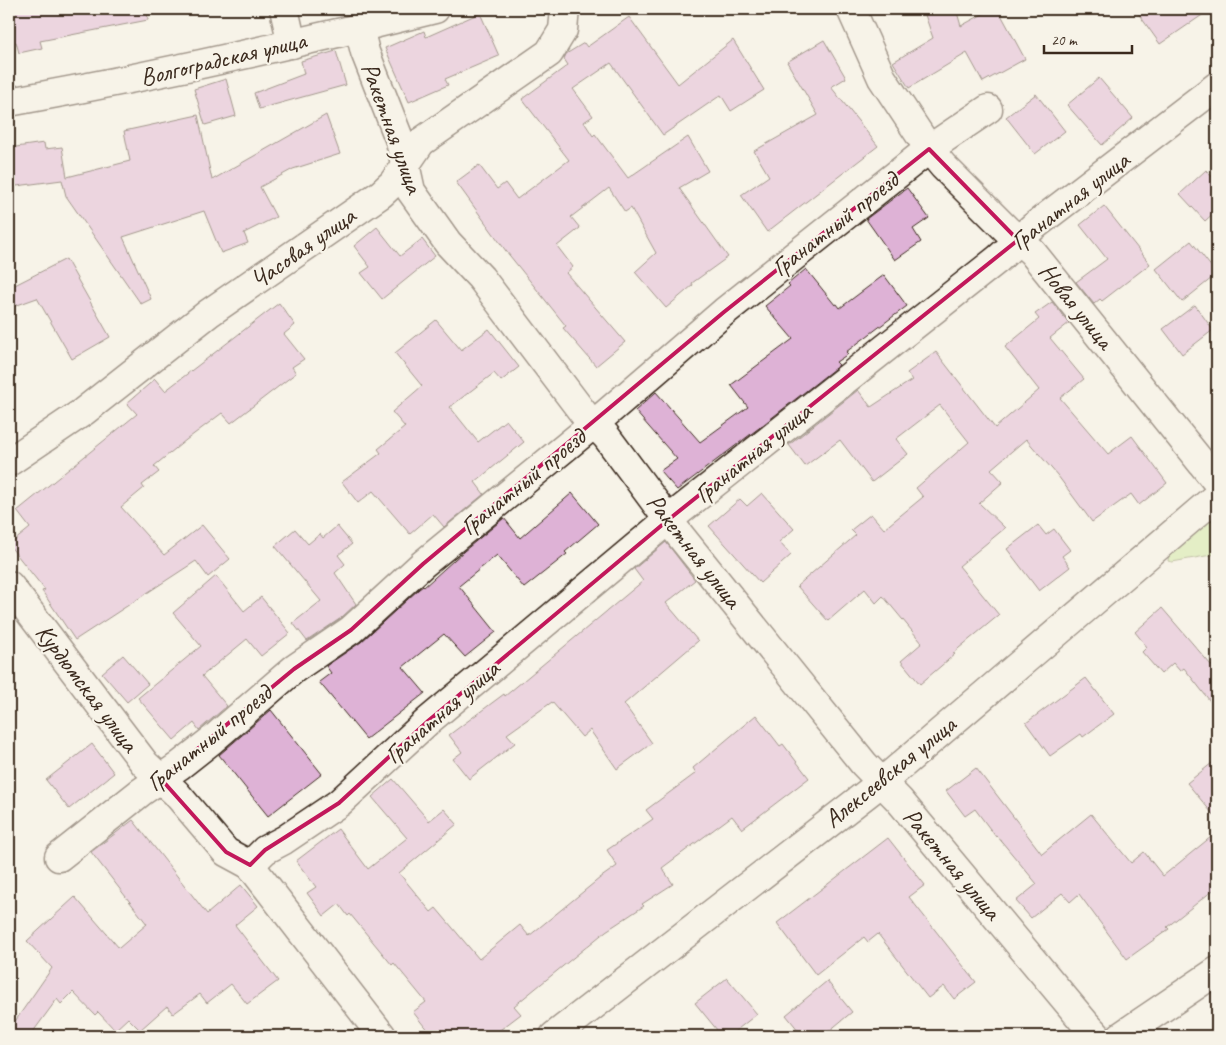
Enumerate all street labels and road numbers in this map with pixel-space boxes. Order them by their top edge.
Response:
street label: Волгоградская улица [137,24,311,94]
street label: Ракетная улица [354,58,431,200]
street label: Гранатная улица [1004,143,1138,257]
street label: Гранатный проезд [765,163,907,284]
street label: Часовая улица [244,199,363,296]
street label: Новая улица [1031,256,1122,358]
street label: Гранатная улица [688,394,820,510]
street label: Гранатный проезд [454,420,594,543]
street label: Ракетная улица [639,487,750,616]
street label: Курдюмская улица [28,617,147,760]
street label: Гранатная улица [378,652,508,771]
street label: Гранатный проезд [140,676,280,799]
street label: Алексеевская улица [818,708,964,835]
street label: Ракетная улица [896,801,1009,928]

